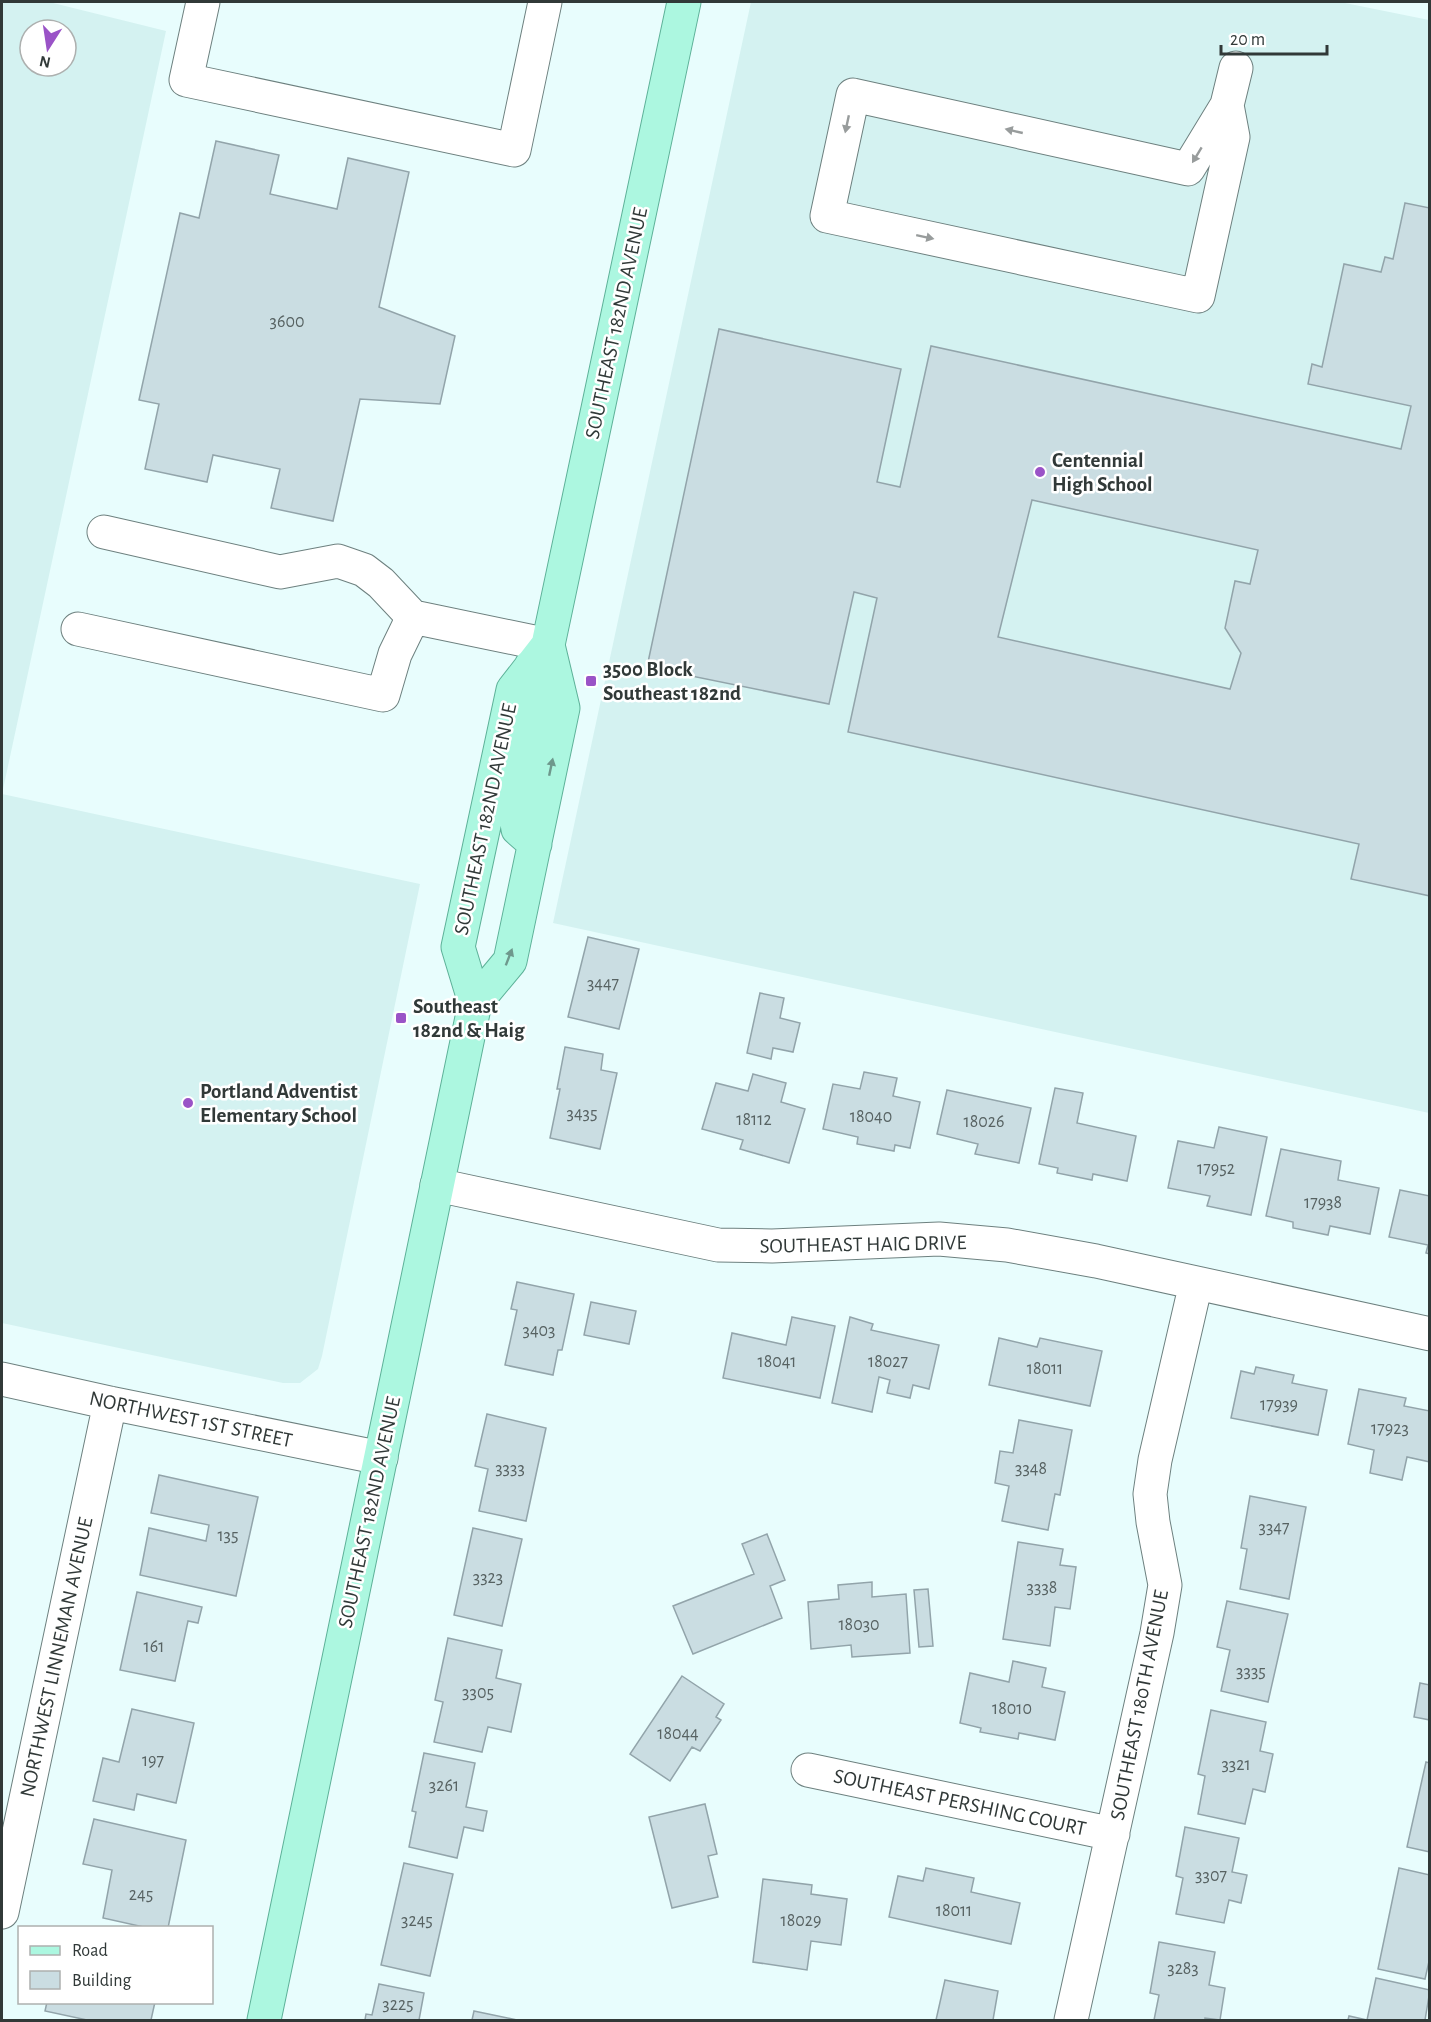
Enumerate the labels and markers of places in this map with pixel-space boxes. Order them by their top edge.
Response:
place label: Centennial High School [1052,450,1153,495]
marker: Centennial High School [1033,465,1047,479]
place label: 3500 Block Southeast 182nd [603,659,741,704]
marker: 3500 Block Southeast 182nd [584,674,598,688]
place label: Southeast 182nd & Haig [413,996,525,1041]
marker: Southeast 182nd & Haig [394,1011,408,1025]
place label: Portland Adventist Elementary School [200,1081,358,1126]
marker: Portland Adventist Elementary School [181,1096,195,1110]

